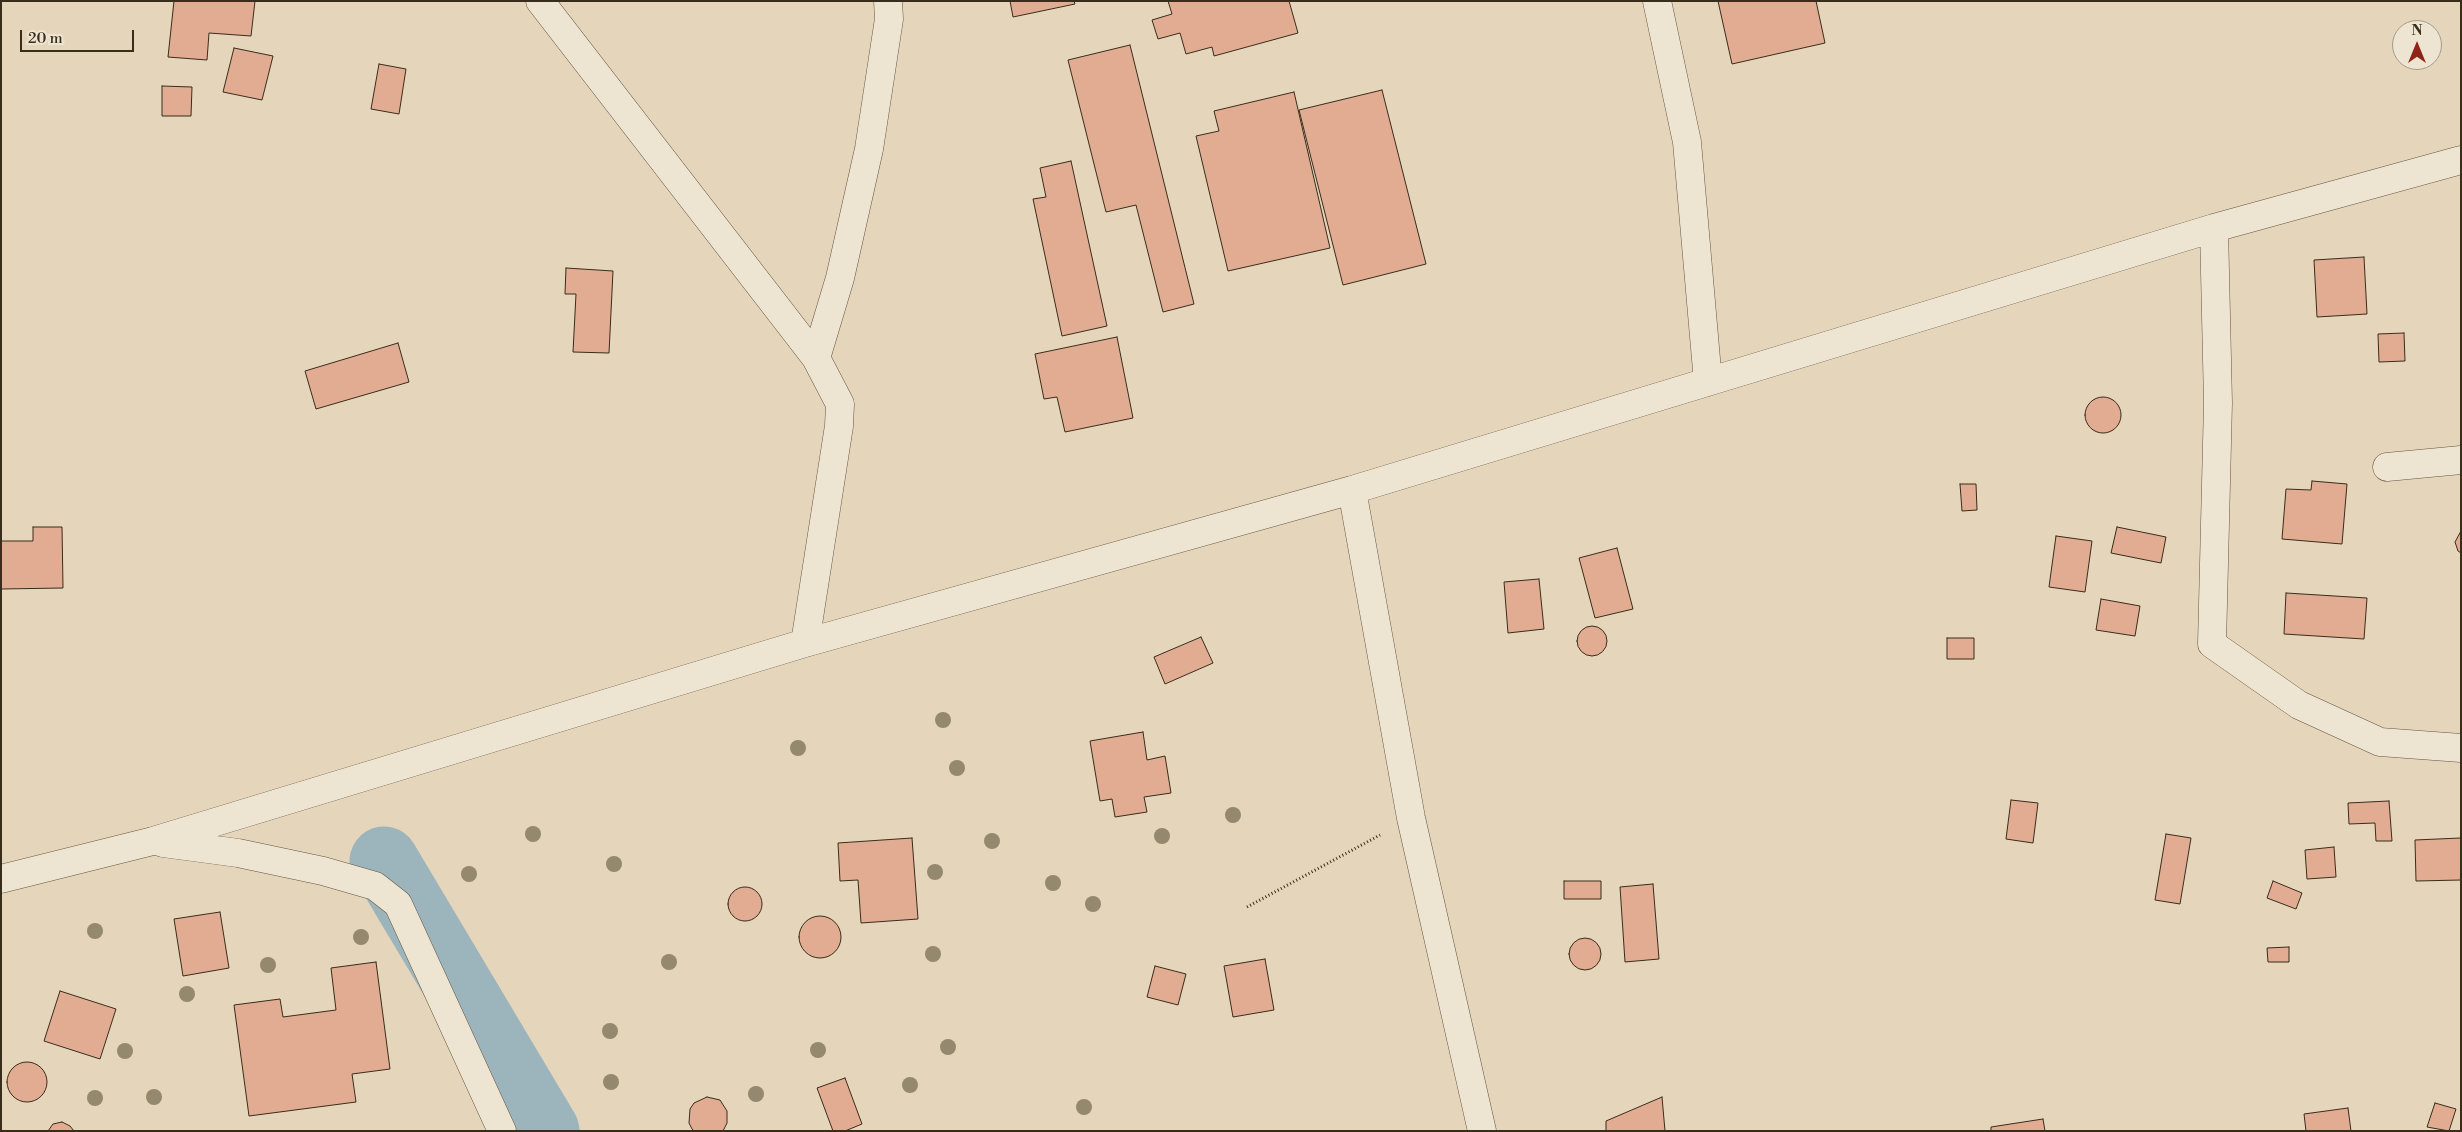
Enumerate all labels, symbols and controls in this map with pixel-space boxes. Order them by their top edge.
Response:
scale bar [22,20,136,52]
north arrow [2392,20,2442,70]
text: N [2411,22,2423,40]
text: 20 m [28,29,63,48]

